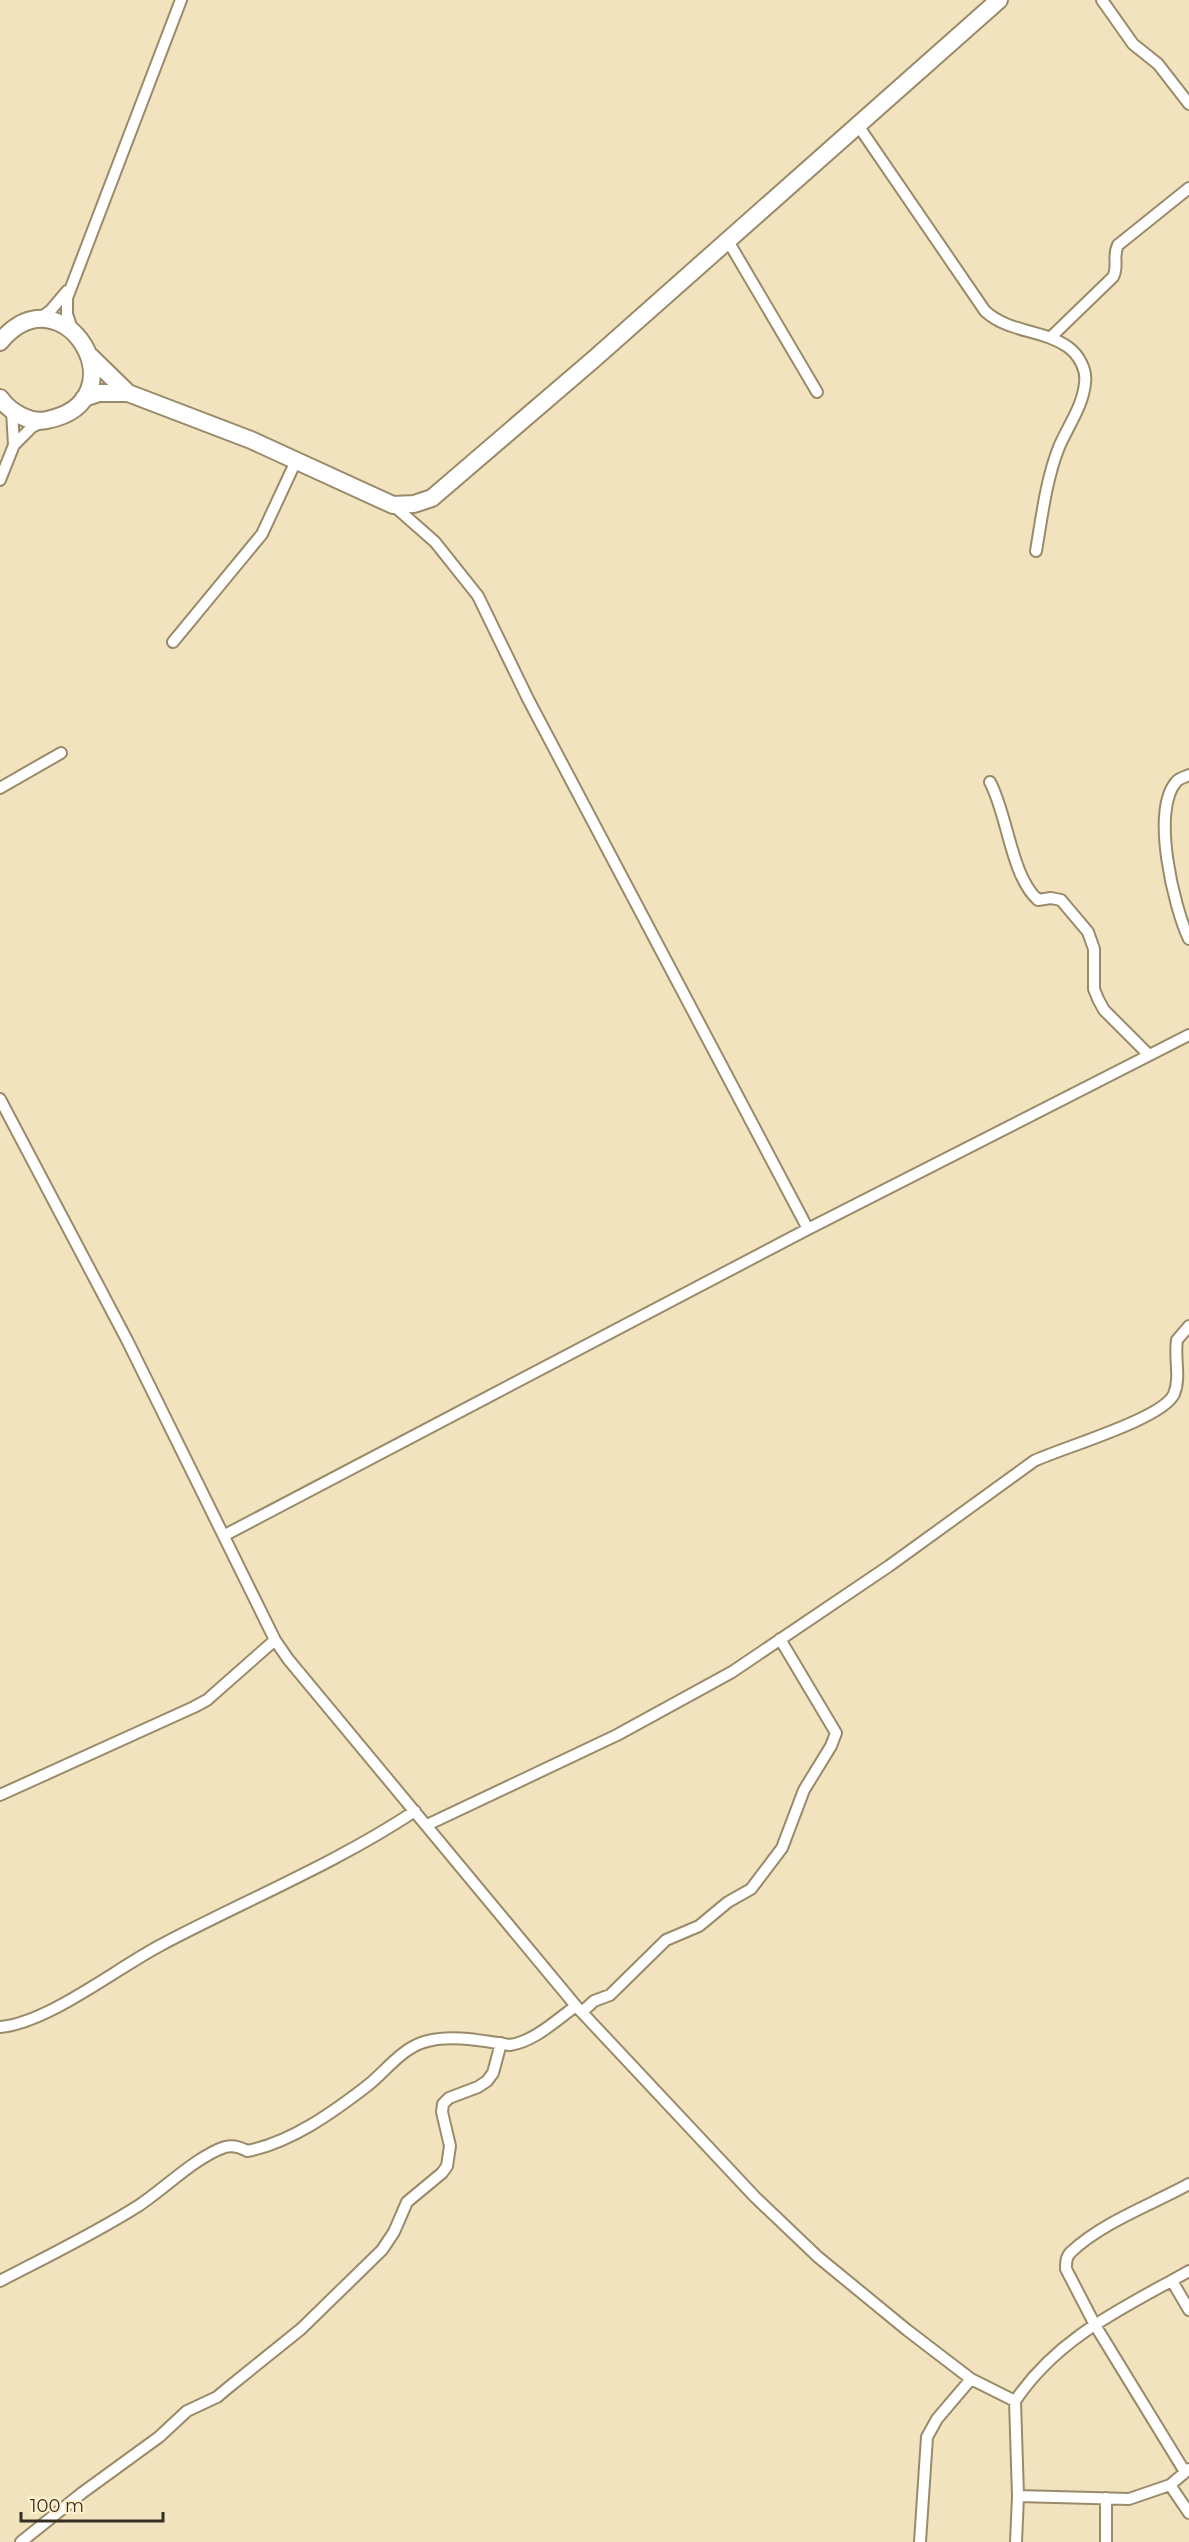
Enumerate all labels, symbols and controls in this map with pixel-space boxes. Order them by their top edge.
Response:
scale bar [21,2485,164,2523]
text: 100 m [30,2495,84,2517]

